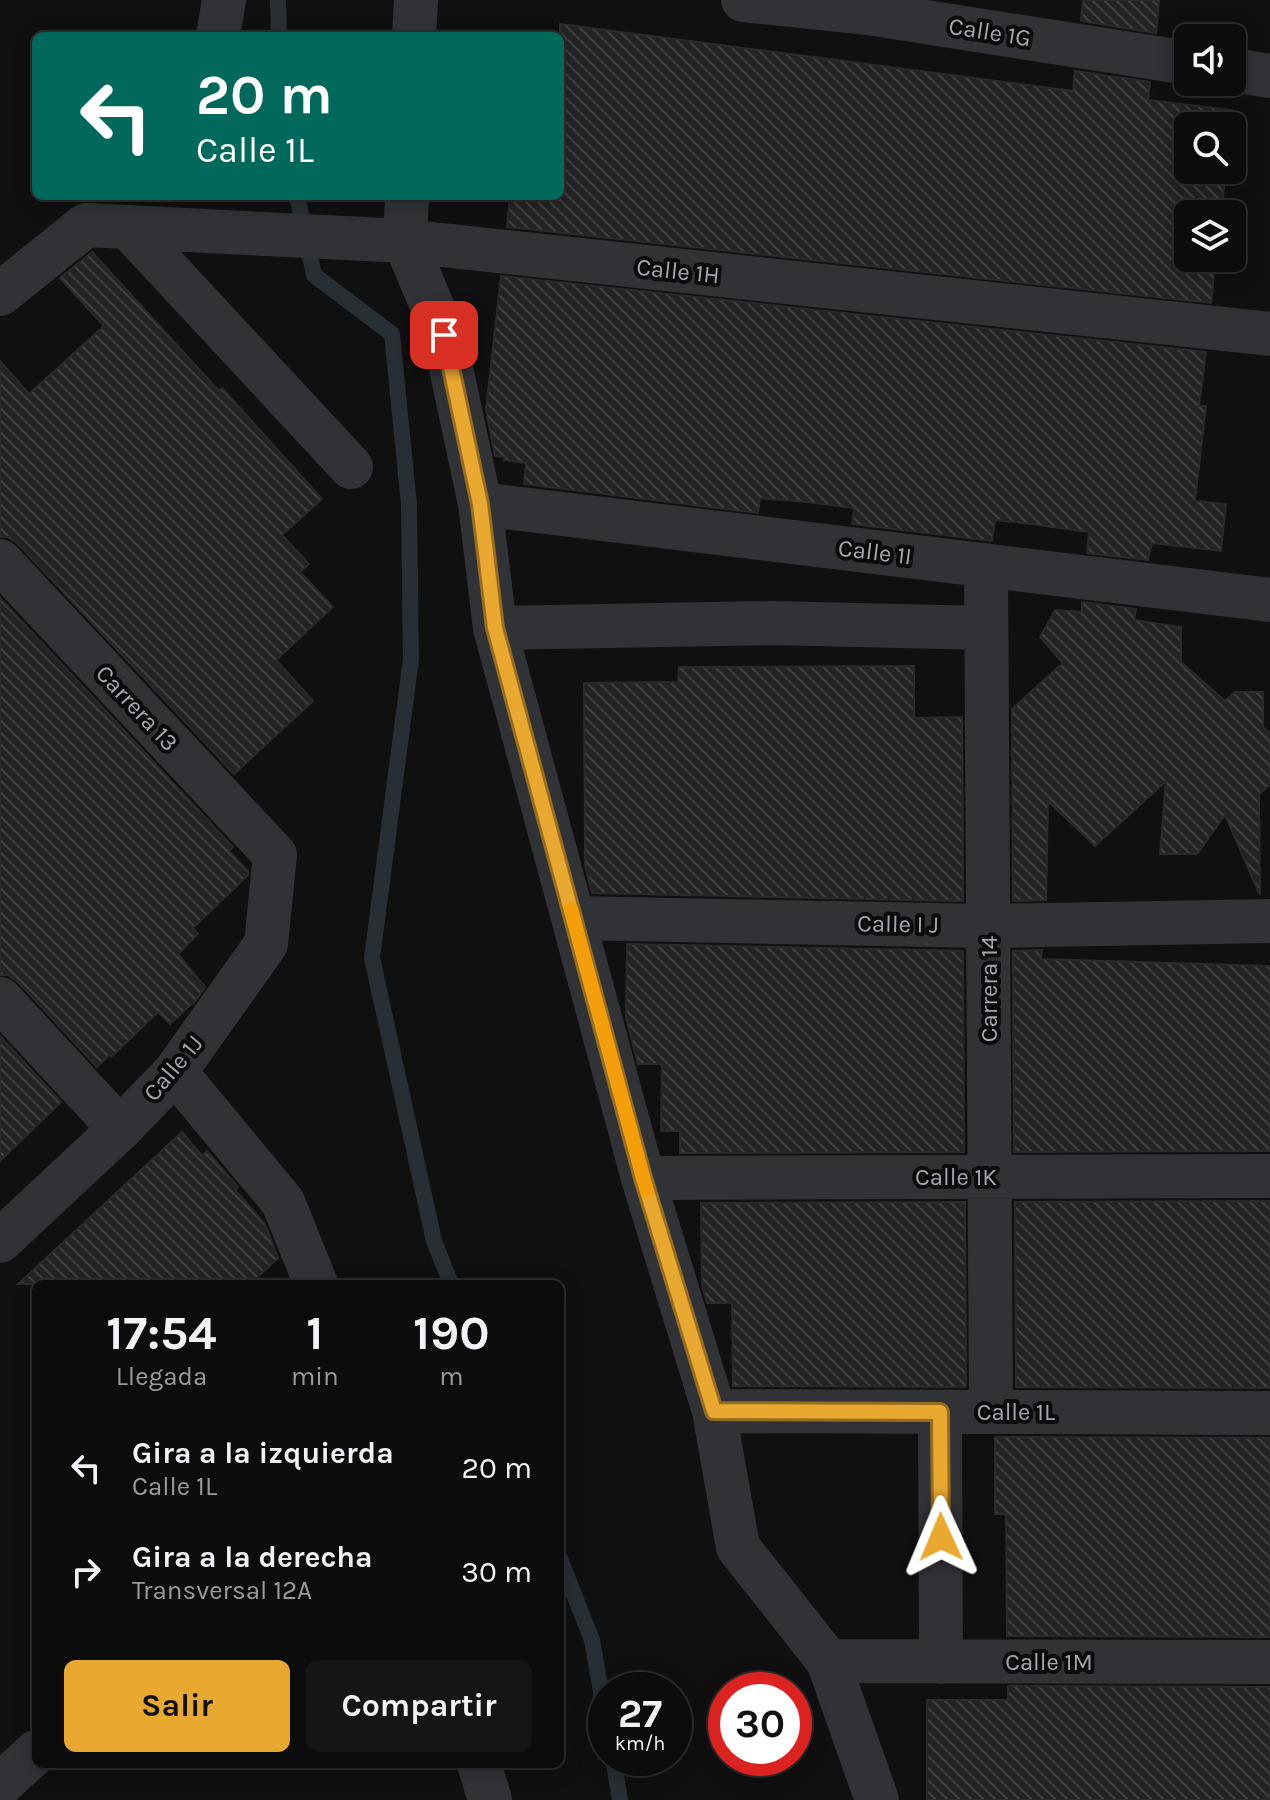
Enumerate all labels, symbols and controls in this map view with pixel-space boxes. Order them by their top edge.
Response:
street label: Calle 1G [947,12,1033,52]
map controls [1174,24,1246,272]
button: sound [1174,24,1246,96]
text: 20 m [196,62,333,127]
icon: left [64,64,168,168]
button: search [1174,112,1246,184]
text: Calle 1L [196,129,314,171]
button: layers [1174,200,1246,272]
street label: Calle 1H [635,253,721,289]
pin [410,301,478,369]
icon: arrive [422,313,466,357]
street label: Calle 1I [837,534,913,570]
street label: Carrera 13 [90,659,184,757]
street label: Calle I J [857,909,939,939]
street label: Carrera 14 [975,936,1003,1042]
street label: Calle 1J [138,1030,208,1106]
street label: Calle 1K [915,1163,997,1191]
text: 17:54 [106,1305,217,1361]
text: 1 [306,1305,323,1361]
text: 190 [413,1305,490,1361]
text: Llegada [116,1361,207,1392]
text: min [291,1361,339,1392]
text: m [439,1361,464,1392]
street label: Calle 1L [977,1398,1056,1426]
text: Gira a la izquierda [132,1435,394,1471]
icon: left [64,1446,108,1490]
text: 20 m [462,1450,532,1486]
text: Calle 1L [132,1471,217,1502]
position arrow [899,1495,983,1579]
text: Gira a la derecha [132,1539,373,1575]
icon: right [64,1550,108,1594]
text: 30 m [461,1554,532,1590]
text: Transversal 12A [132,1575,312,1606]
street label: Calle 1M [1005,1648,1093,1676]
button: Salir [64,1660,290,1752]
button: Compartir [306,1660,532,1752]
speed limit sign: 30 [708,1672,812,1776]
text: 27 [618,1690,662,1737]
text: km/h [615,1732,665,1755]

